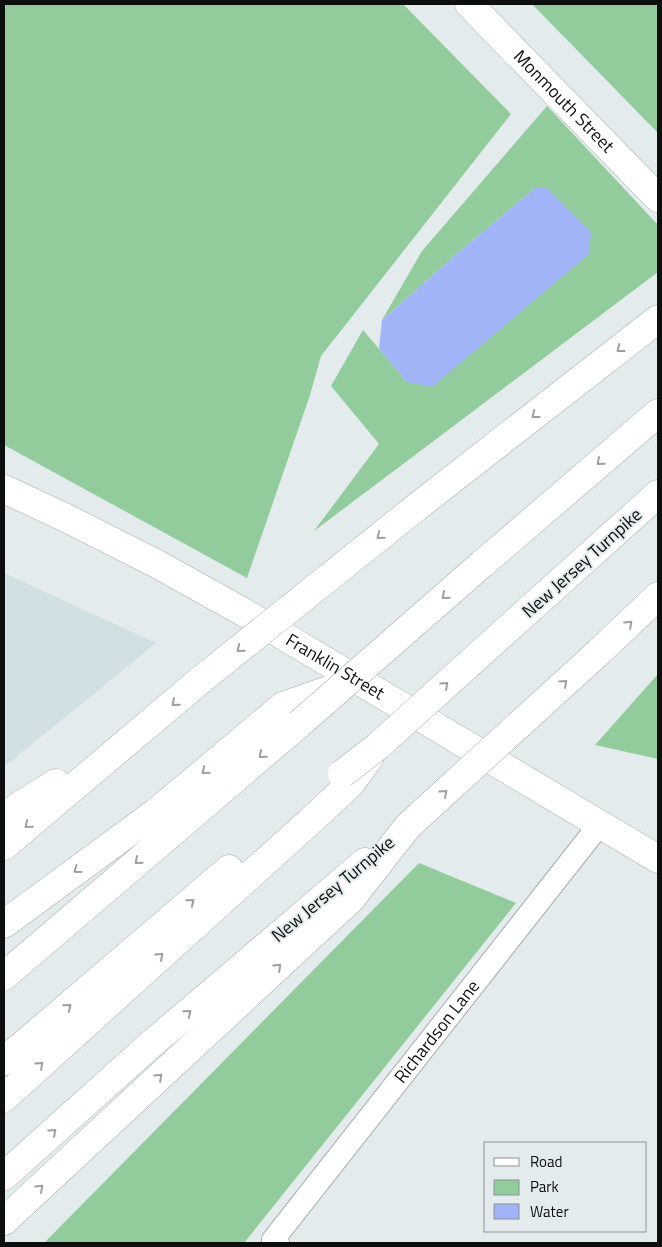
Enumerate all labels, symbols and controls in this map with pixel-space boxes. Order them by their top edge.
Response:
street label: Monmouth Street [508,43,621,159]
one-way arrow [617,344,626,352]
one-way arrow [532,410,541,418]
one-way arrow [597,457,606,465]
street label: New Jersey Turnpike [516,501,648,624]
one-way arrow [377,531,386,540]
one-way arrow [441,590,450,599]
one-way arrow [623,621,632,630]
street label: Franklin Street [281,626,390,707]
one-way arrow [237,643,246,651]
one-way arrow [558,680,567,689]
one-way arrow [440,682,449,691]
one-way arrow [172,697,181,705]
one-way arrow [258,750,267,759]
one-way arrow [202,766,211,775]
one-way arrow [438,790,447,799]
one-way arrow [25,819,34,828]
street label: New Jersey Turnpike [265,829,400,948]
one-way arrow [135,855,144,864]
one-way arrow [74,865,83,873]
one-way arrow [186,898,195,907]
one-way arrow [155,953,164,962]
one-way arrow [272,964,281,973]
street label: Richardson Lane [387,974,486,1089]
one-way arrow [62,1004,71,1013]
one-way arrow [183,1010,192,1019]
one-way arrow [34,1062,43,1071]
one-way arrow [153,1074,162,1083]
one-way arrow [48,1129,57,1138]
legend [484,1142,647,1232]
text: Road [530,1150,562,1173]
text: Park [530,1175,559,1198]
one-way arrow [34,1185,43,1194]
text: Water [530,1200,569,1223]

